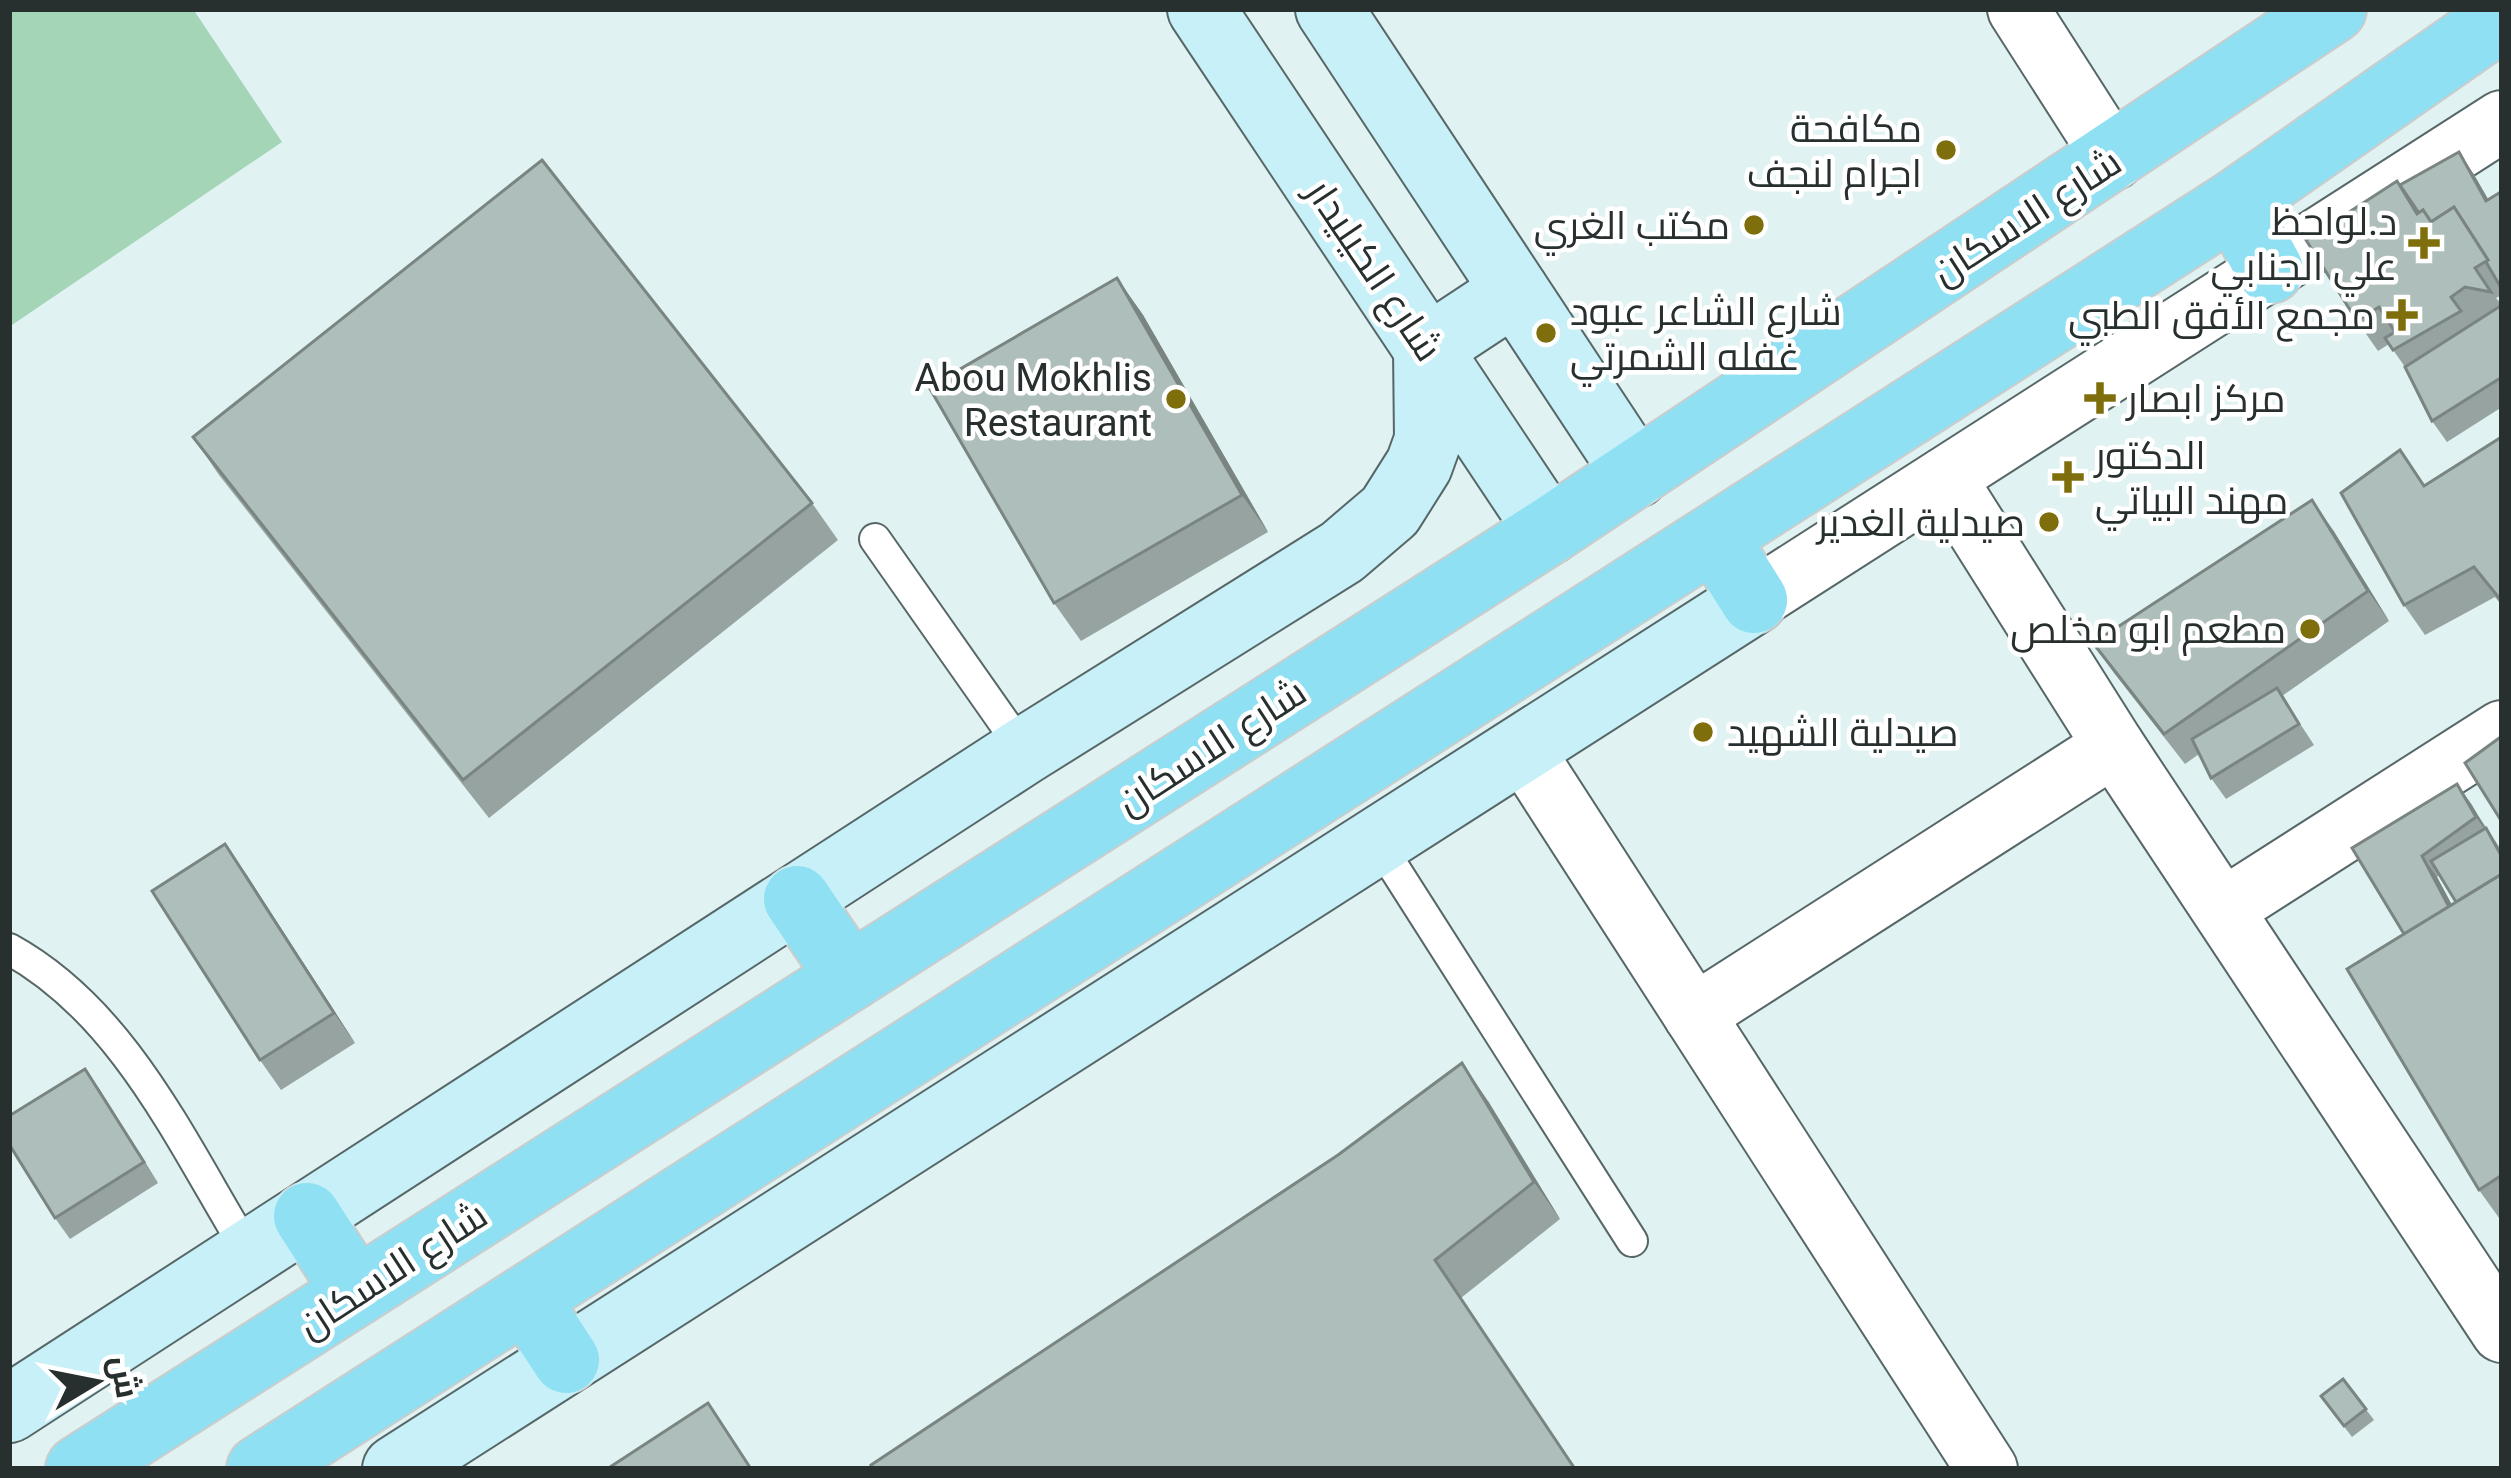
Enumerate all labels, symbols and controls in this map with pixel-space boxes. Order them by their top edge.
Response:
place label: مکافحة اجرام لنجف [1747,106,1922,200]
marker: مکافحة اجرام لنجف [1933,137,1959,163]
street label: شارع الاسكان [1923,139,2131,298]
street label: شارع الكيليدار [1293,170,1452,372]
place label: د.لواحظ علي الجنابي [2211,199,2397,297]
place label: مكتب الغري [1534,203,1730,256]
marker: مكتب الغري [1741,212,1767,238]
marker: د.لواحظ علي الجنابي [2408,227,2440,259]
place label: شارع الشاعر عبود غفله الشمرتي [1570,289,1842,387]
place label: مجمع الأفق الطبي [2068,293,2375,346]
marker: مجمع الأفق الطبي [2386,299,2418,331]
marker: شارع الشاعر عبود غفله الشمرتي [1533,320,1559,346]
place label: Abou Mokhlis Restaurant [915,355,1152,446]
place label: مركز ابصار [2125,376,2285,422]
marker: مركز ابصار [2084,382,2116,414]
marker: Abou Mokhlis Restaurant [1163,386,1189,412]
place label: الدكتور مهند البياتي [2093,433,2288,531]
marker: الدكتور مهند البياتي [2052,461,2084,493]
place label: صيدلية الغدير [1815,500,2025,546]
marker: صيدلية الغدير [2036,509,2062,535]
place label: مطعم ابو مخلص [2010,607,2286,656]
marker: مطعم ابو مخلص [2297,616,2323,642]
street label: شارع الاسكان [1108,669,1316,828]
place label: صيدلية الشهيد [1727,710,1959,756]
marker: صيدلية الشهيد [1690,719,1716,745]
street label: شارع الاسكان [289,1192,497,1351]
north arrow [36,1322,156,1442]
text: ش [102,1353,148,1401]

